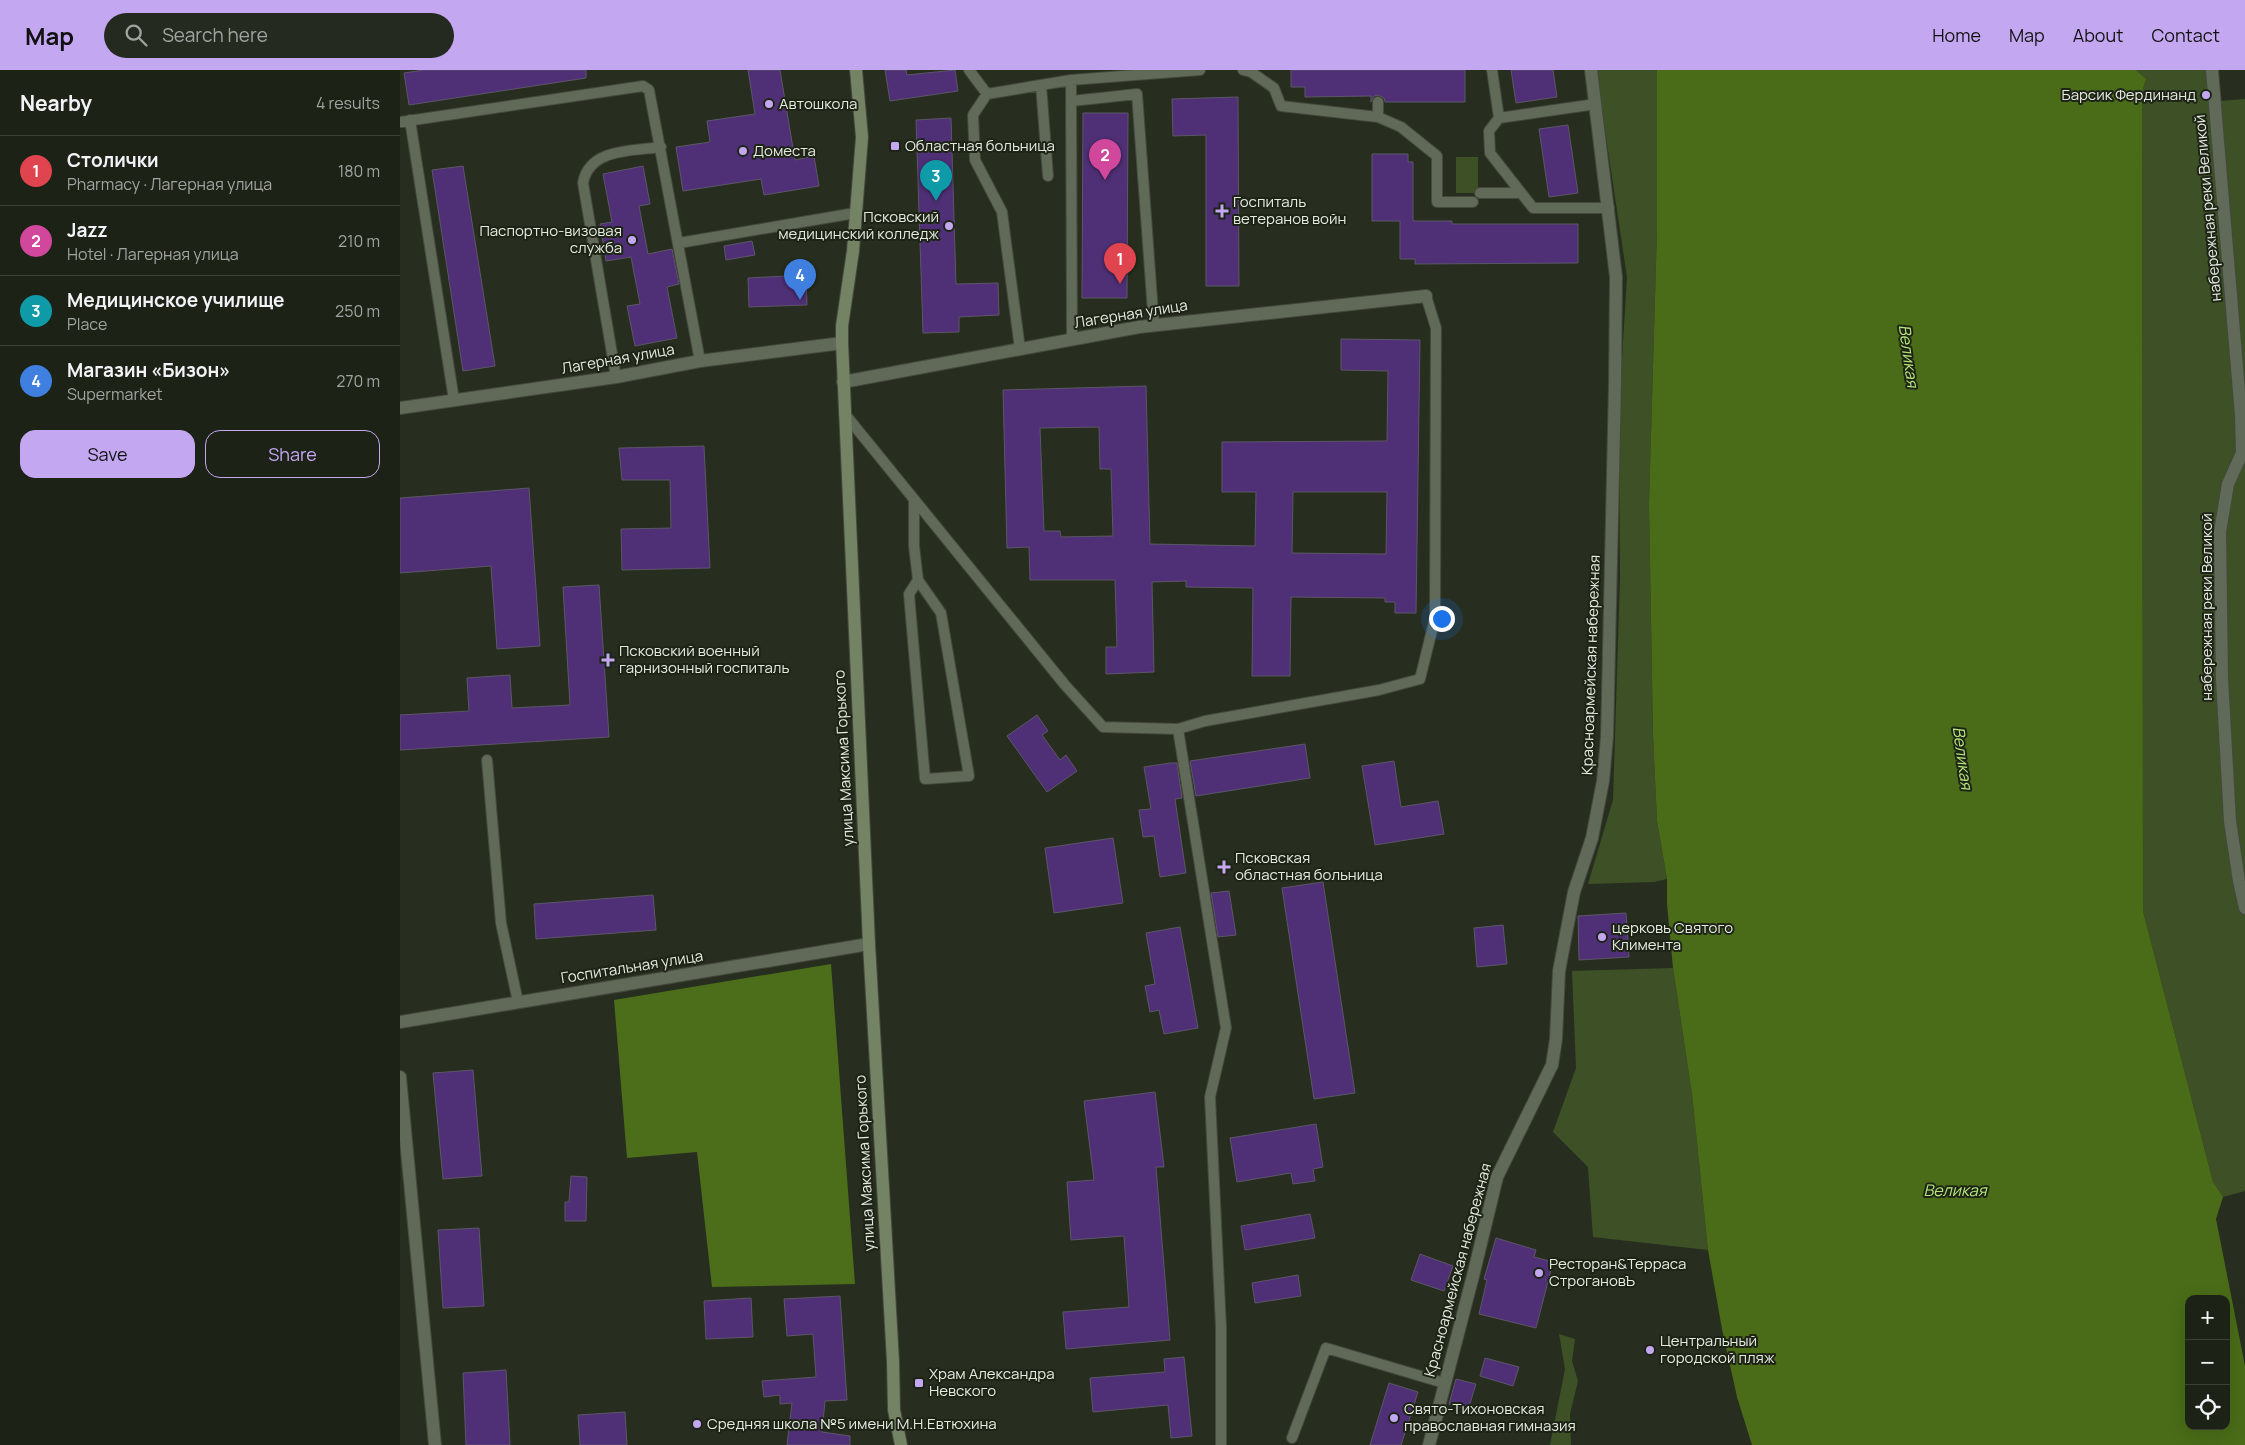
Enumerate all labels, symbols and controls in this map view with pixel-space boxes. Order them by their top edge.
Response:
search box [104,13,454,58]
text: Map [25,19,74,52]
icon: search [122,21,150,49]
text: Search here [162,22,268,48]
text: Home [1932,23,1981,47]
text: Map [2009,23,2045,47]
text: About [2073,23,2123,47]
text: Contact [2151,23,2220,47]
place label: Барсик Фердинанд [2062,84,2196,105]
text: Nearby [20,89,92,117]
marker: Барсик Фердинанд [2200,89,2212,101]
text: 4 results [316,92,380,114]
place label: Автошкола [779,93,857,114]
marker: Автошкола [763,98,775,110]
street label: набережная реки Великой [2189,114,2226,302]
place label: Областная больница [905,135,1055,156]
pin: 2 [1089,139,1121,180]
place label: Доместа [753,140,816,161]
marker: Областная больница [889,140,901,152]
marker: Доместа [737,145,749,157]
text: Столички [67,147,158,173]
text: 1 [32,160,40,182]
text: 180 m [338,160,380,182]
pin: 3 [920,160,952,201]
text: Pharmacy · Лагерная улица [67,173,272,195]
place label: Госпиталь ветеранов войн [1233,191,1346,229]
marker: Госпиталь ветеранов войн [1215,204,1229,218]
place label: Псковский медицинский колледж [778,206,940,244]
text: Jazz [67,217,108,243]
place label: Паспортно-визовая служба [479,220,622,258]
marker: Псковский медицинский колледж [943,220,955,232]
text: 2 [31,230,41,252]
text: 210 m [338,230,380,252]
marker: Паспортно-визовая служба [626,234,638,246]
text: Hotel · Лагерная улица [67,243,239,265]
pin: 1 [1104,243,1136,284]
pin: 4 [784,259,816,300]
text: Медицинское училище [67,287,284,313]
street label: Лагерная улица [1073,294,1189,333]
text: 3 [31,300,41,322]
text: 250 m [335,300,380,322]
text: Place [67,313,107,335]
water label: Великая [1894,323,1924,390]
street label: Лагерная улица [560,338,676,379]
text: Магазин «Бизон» [67,357,231,383]
text: 4 [31,370,41,392]
text: 270 m [336,370,380,392]
text: Supermarket [67,383,163,405]
button: Save [20,430,195,478]
button: Share [205,430,380,478]
street label: набережная реки Великой [2196,513,2217,701]
street label: Красноармейская набережная [1576,554,1605,776]
your location [1429,606,1455,632]
place label: Псковский военный гарнизонный госпиталь [619,640,789,678]
marker: Псковский военный гарнизонный госпиталь [601,653,615,667]
street label: улица Максима Горького [828,669,859,847]
water label: Великая [1948,725,1978,792]
place label: Псковская областная больница [1235,847,1383,885]
marker: Псковская областная больница [1217,860,1231,874]
place label: церковь Святого Климента [1612,917,1733,955]
marker: церковь Святого Климента [1596,931,1608,943]
street label: Госпитальная улица [559,945,705,988]
street label: улица Максима Горького [849,1074,880,1252]
street label: Красноармейская набережная [1419,1161,1496,1379]
water label: Великая [1923,1179,1988,1201]
place label: Ресторан&Терраса СтрогановЪ [1549,1253,1686,1291]
marker: Ресторан&Терраса СтрогановЪ [1533,1267,1545,1279]
map controls [2185,1295,2230,1430]
button: + [2185,1295,2230,1340]
place label: Центральный городской пляж [1660,1330,1775,1368]
button: − [2185,1340,2230,1385]
marker: Центральный городской пляж [1644,1344,1656,1356]
place label: Храм Александра Невского [929,1363,1055,1401]
marker: Храм Александра Невского [913,1377,925,1389]
button: locate [2185,1385,2230,1430]
place label: Свято-Тихоновская православная гимназия [1404,1398,1576,1436]
marker: Свято-Тихоновская православная гимназия [1388,1412,1400,1424]
place label: Средняя школа №5 имени М.Н.Евтюхина [707,1413,997,1434]
marker: Средняя школа №5 имени М.Н.Евтюхина [691,1418,703,1430]

